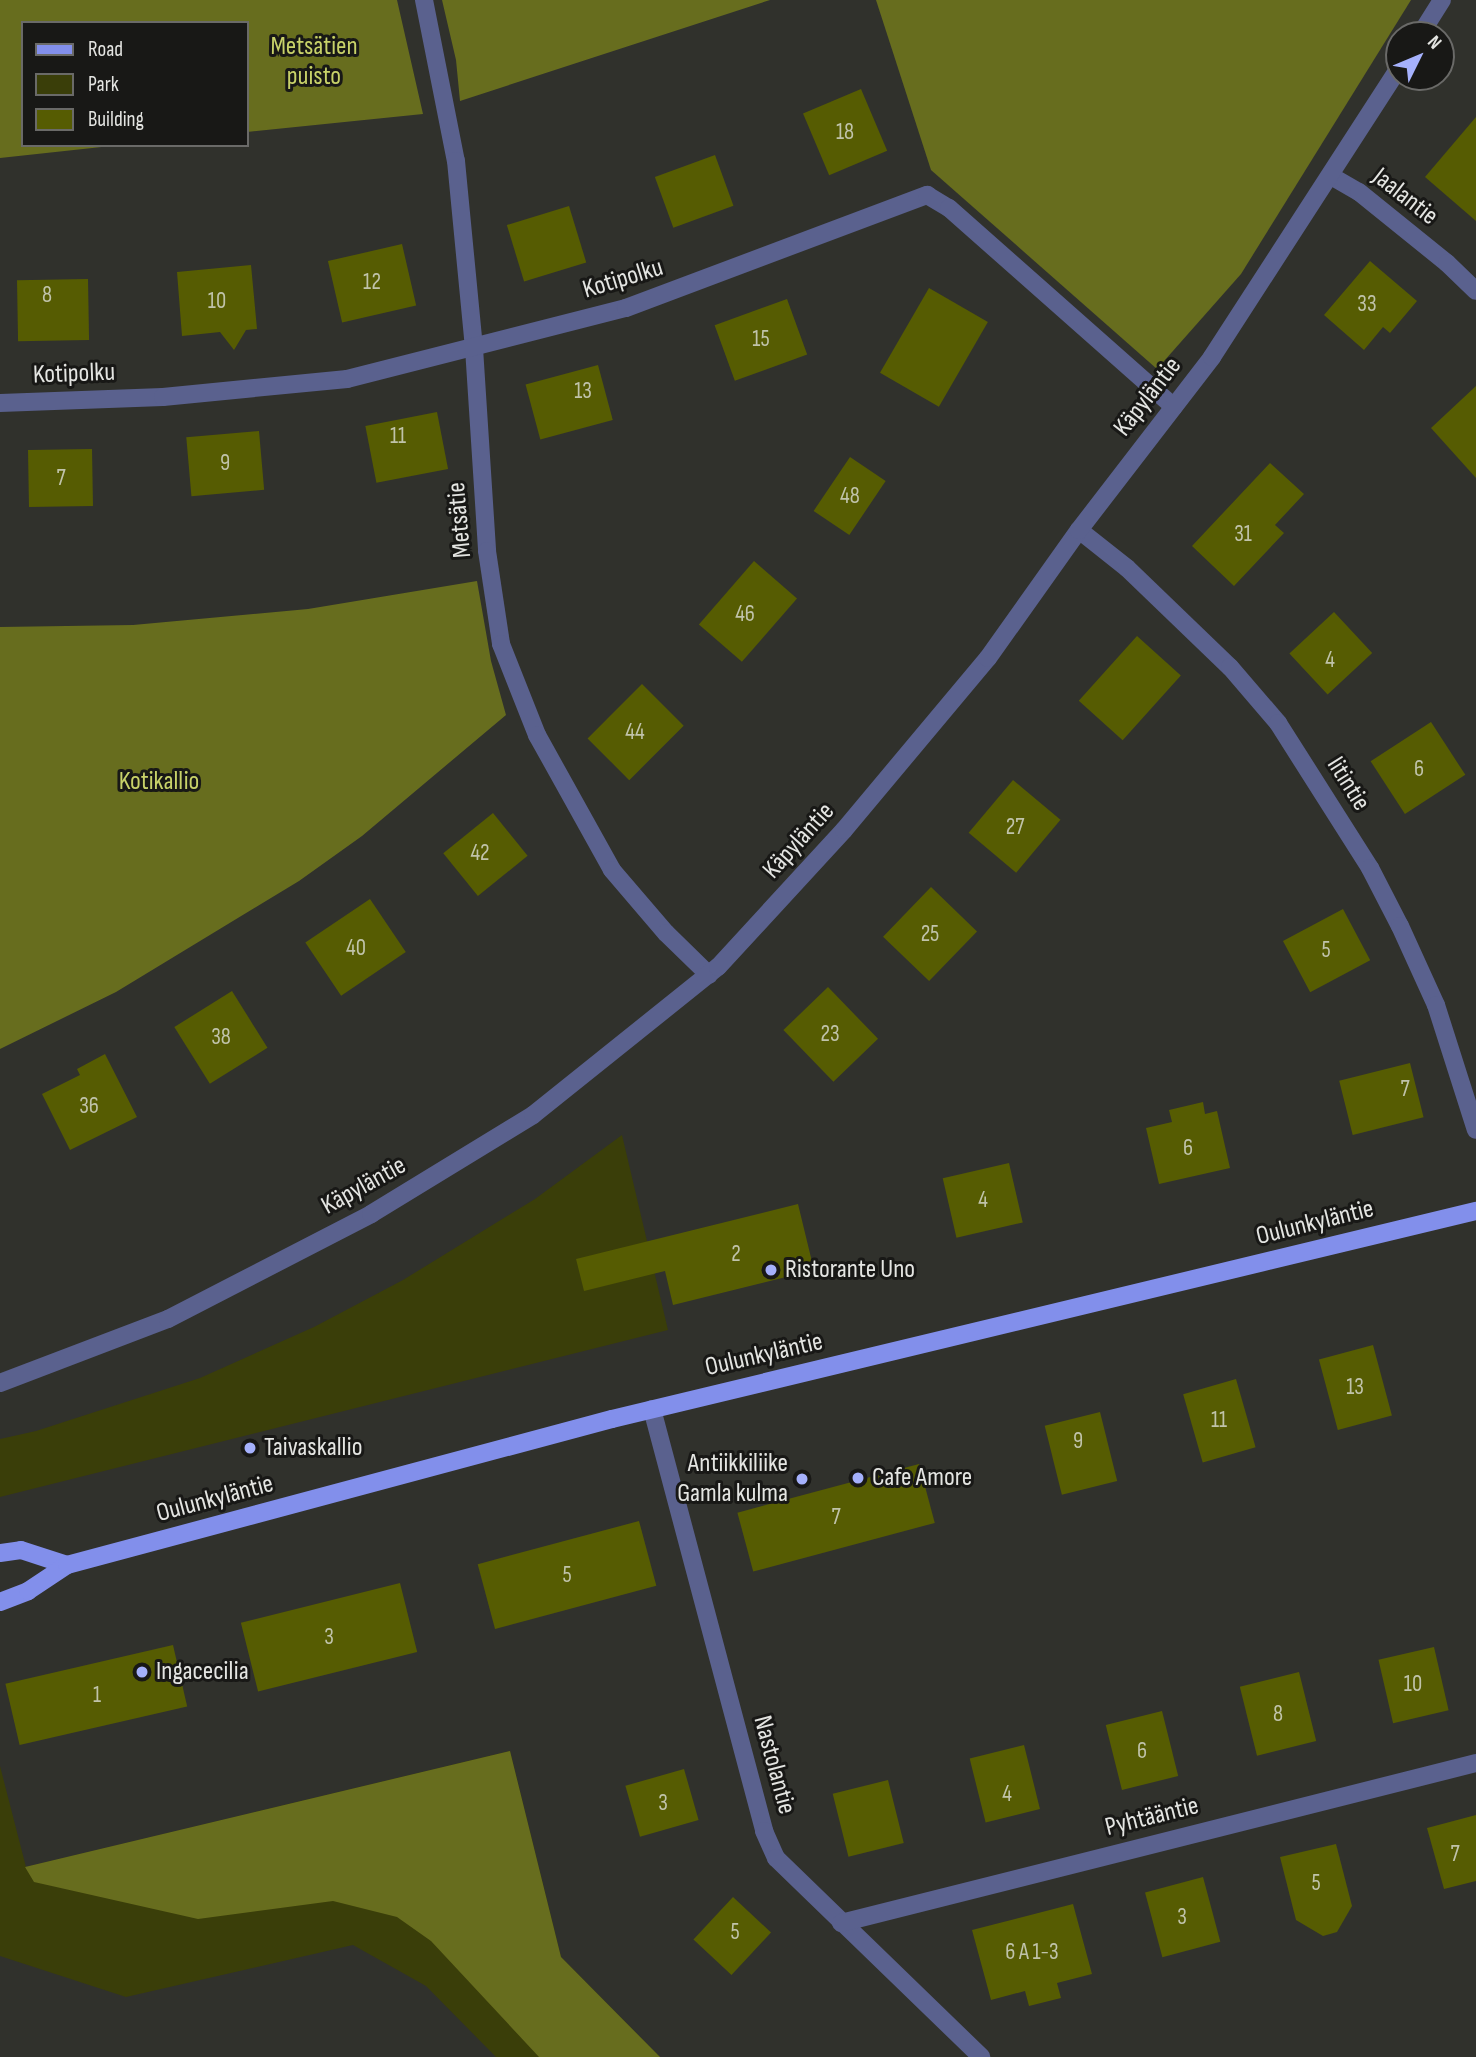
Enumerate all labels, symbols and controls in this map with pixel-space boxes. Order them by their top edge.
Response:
legend [21,21,248,147]
north arrow [1385,21,1455,91]
park label: Metsätien puisto [270,31,358,92]
text: N [1422,31,1446,54]
text: Road [88,37,123,62]
text: Park [88,72,119,97]
text: Building [88,107,144,132]
house number: 18 [836,118,854,146]
street label: Jaalantie [1366,162,1444,232]
street label: Kotipolku [579,252,667,306]
house number: 12 [363,268,381,296]
house number: 8 [42,281,52,309]
house number: 10 [208,287,226,315]
house number: 33 [1357,290,1377,318]
house number: 15 [752,325,770,353]
street label: Käpyläntie [1108,351,1188,443]
street label: Kotipolku [32,357,116,391]
house number: 13 [574,377,592,405]
house number: 11 [390,422,406,450]
house number: 9 [220,449,230,477]
house number: 7 [56,464,66,492]
street label: Metsätie [441,481,479,559]
house number: 48 [840,482,860,510]
house number: 31 [1234,520,1252,548]
house number: 46 [735,600,755,628]
house number: 4 [1325,646,1335,674]
house number: 44 [625,718,645,746]
street label: Iitintie [1320,751,1376,817]
house number: 6 [1414,755,1424,783]
park label: Kotikallio [119,766,199,798]
street label: Käpyläntie [757,797,841,885]
house number: 27 [1006,813,1024,841]
house number: 42 [470,839,490,867]
house number: 25 [921,920,939,948]
house number: 40 [346,934,366,962]
house number: 5 [1321,936,1331,964]
house number: 23 [820,1020,840,1048]
house number: 38 [211,1023,231,1051]
house number: 7 [1400,1075,1410,1103]
house number: 36 [79,1092,99,1120]
house number: 6 [1183,1134,1193,1162]
street label: Käpyläntie [316,1150,412,1222]
house number: 4 [978,1186,988,1214]
street label: Oulunkyläntie [1253,1193,1377,1253]
house number: 2 [731,1240,741,1268]
place label: Ristorante Uno [785,1254,915,1286]
marker: Ristorante Uno [763,1262,779,1278]
street label: Oulunkyläntie [702,1326,826,1384]
house number: 13 [1346,1373,1364,1401]
house number: 11 [1211,1406,1227,1434]
house number: 9 [1073,1427,1083,1455]
place label: Taivaskallio [264,1432,362,1464]
marker: Taivaskallio [242,1440,258,1456]
place label: Antiikkiliike Gamla kulma [677,1448,788,1510]
place label: Cafe Amore [872,1462,972,1494]
street label: Oulunkyläntie [153,1468,277,1530]
marker: Cafe Amore [850,1470,866,1486]
marker: Antiikkiliike Gamla kulma [794,1471,810,1487]
house number: 7 [831,1503,841,1531]
house number: 5 [562,1561,572,1589]
house number: 3 [324,1623,334,1651]
place label: Ingacecilia [156,1656,249,1688]
marker: Ingacecilia [134,1664,150,1680]
house number: 10 [1404,1670,1422,1698]
house number: 1 [93,1681,101,1709]
house number: 8 [1273,1700,1283,1728]
street label: Nastolantie [746,1712,802,1818]
house number: 6 [1137,1737,1147,1765]
house number: 4 [1002,1780,1012,1808]
house number: 3 [658,1789,668,1817]
street label: Pyhtääntie [1102,1790,1202,1844]
house number: 7 [1450,1840,1460,1868]
house number: 5 [1311,1869,1321,1897]
house number: 3 [1177,1903,1187,1931]
house number: 5 [730,1918,740,1946]
house number: 6 A 1-3 [1005,1938,1059,1966]

